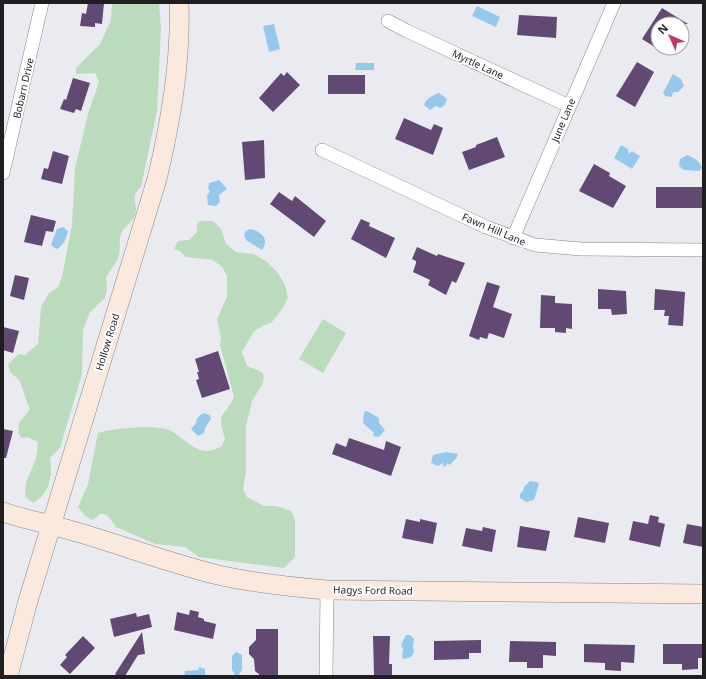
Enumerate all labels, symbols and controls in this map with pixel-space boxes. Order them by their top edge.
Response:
north arrow [650,16,690,56]
text: N [654,20,671,37]
street label: Myrtle Lane [450,46,506,82]
street label: Bobarn Drive [9,56,37,120]
street label: June Lane [547,96,579,145]
street label: Fawn Hill Lane [460,209,528,249]
street label: Hollow Road [92,312,122,372]
street label: Hagys Ford Road [333,582,413,598]

